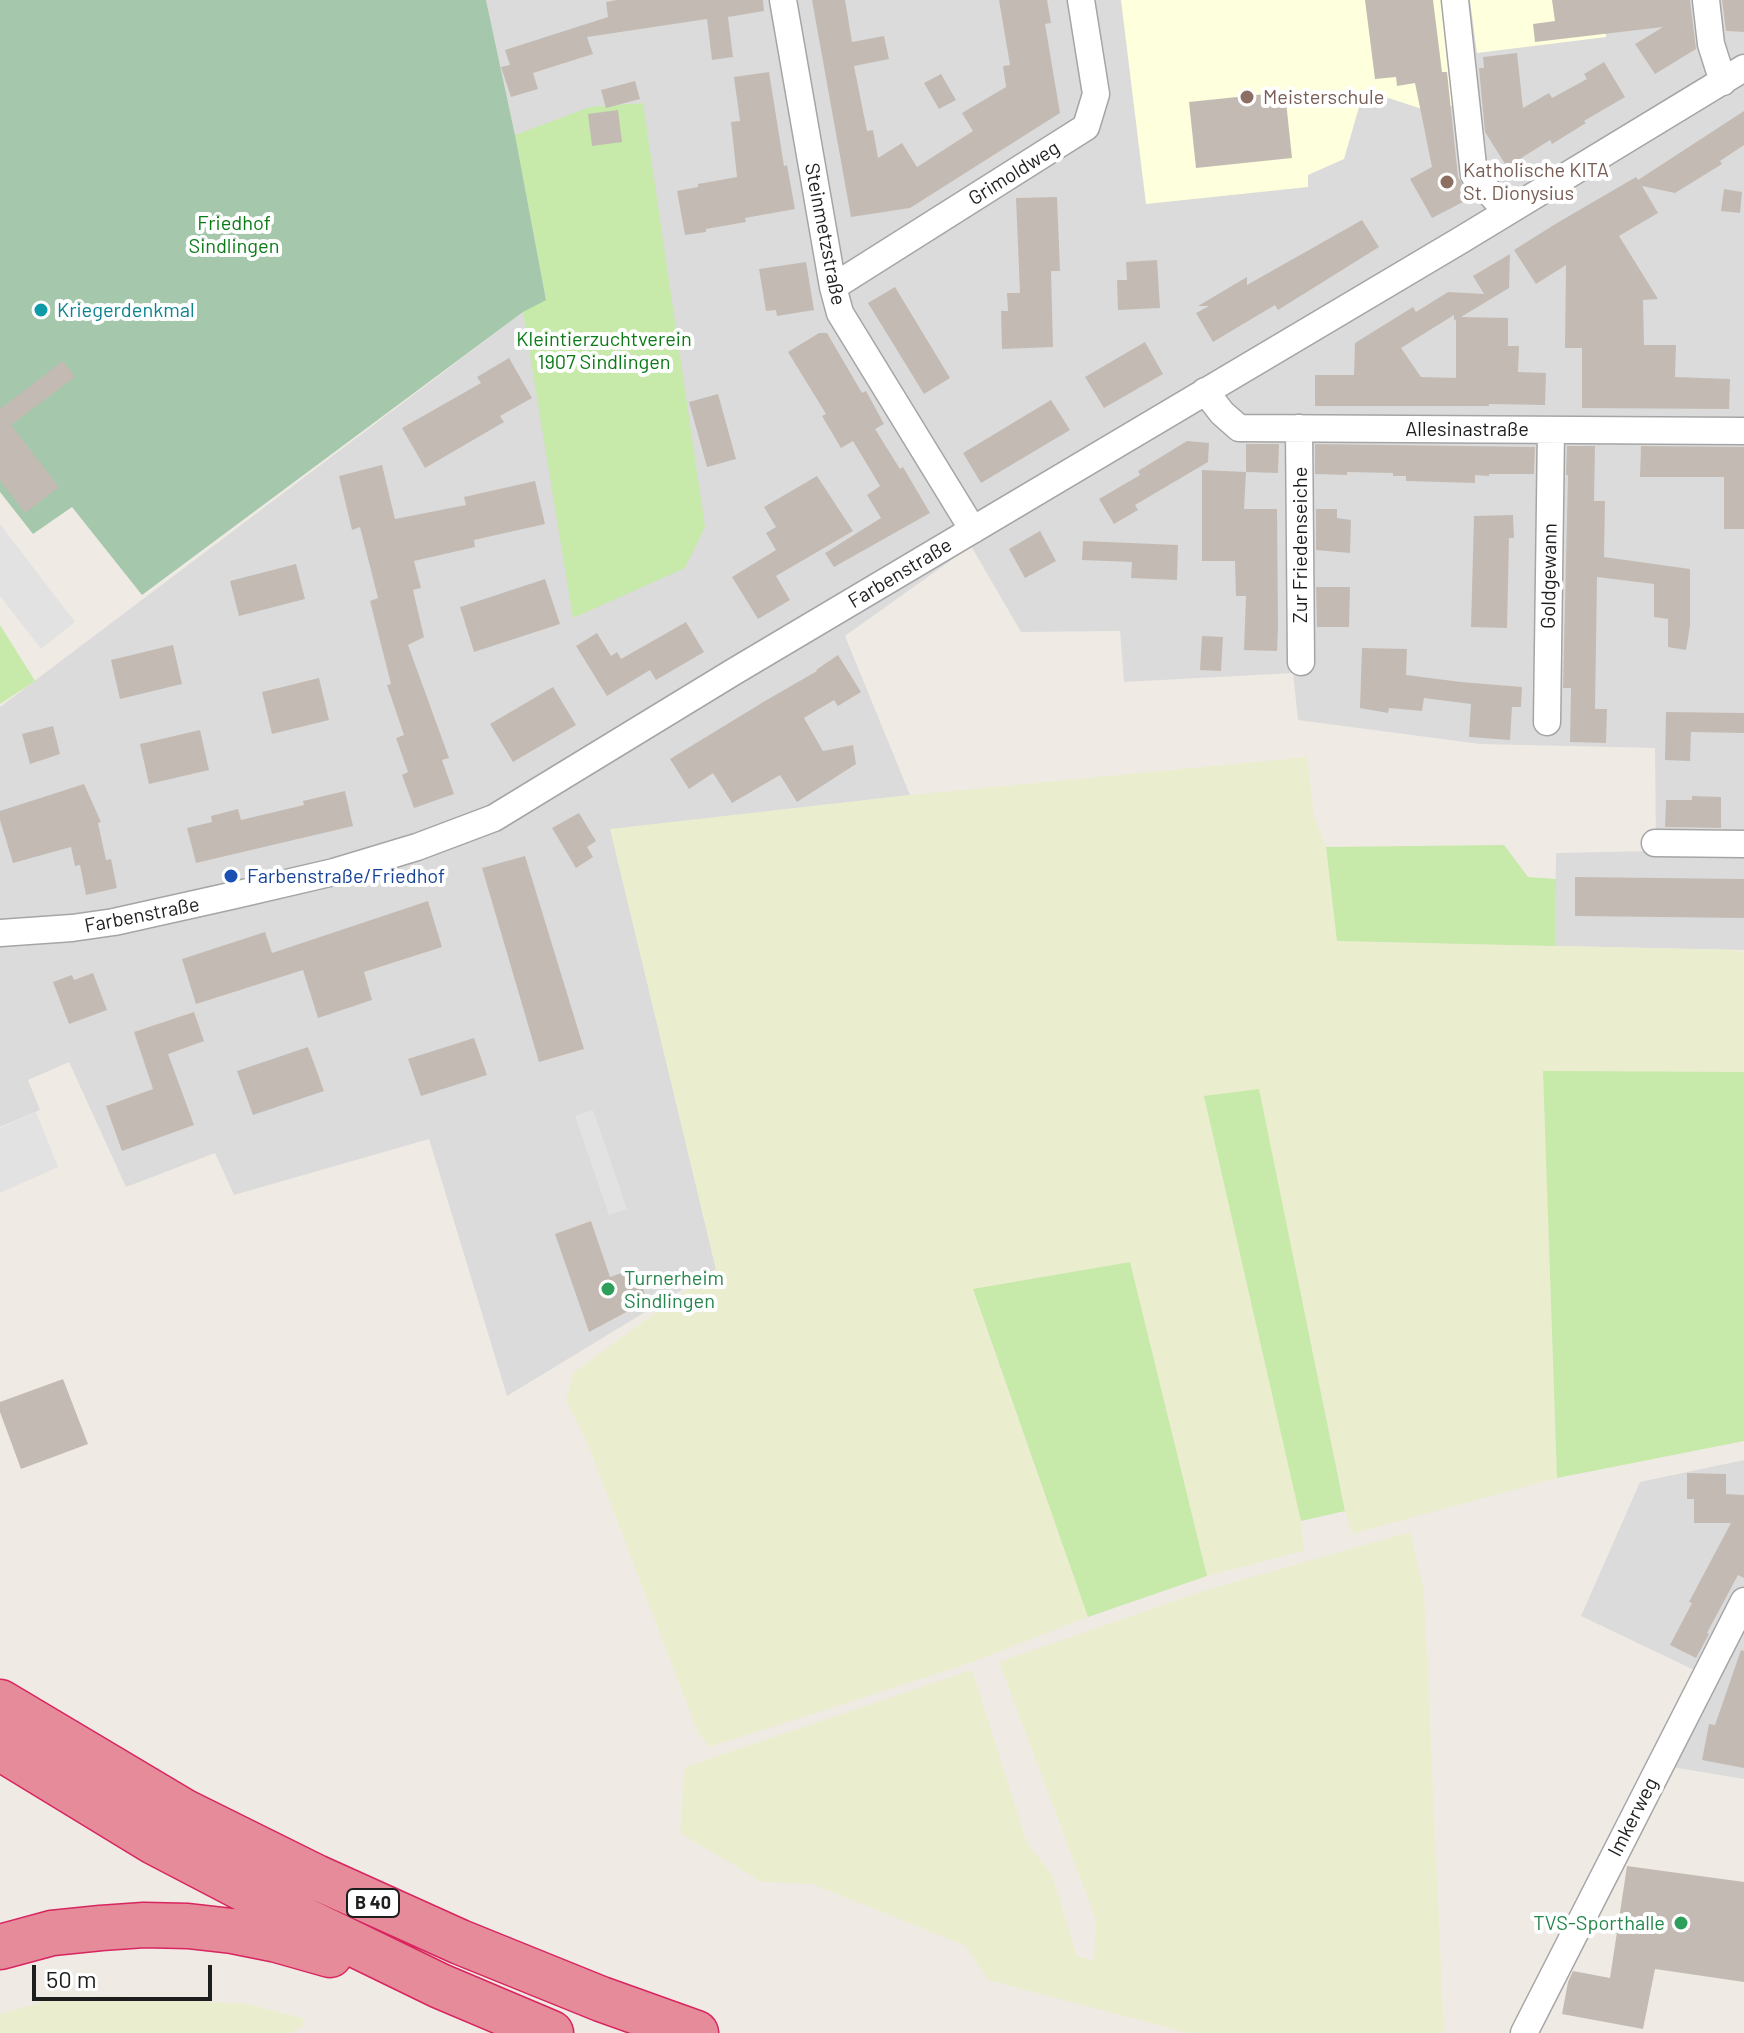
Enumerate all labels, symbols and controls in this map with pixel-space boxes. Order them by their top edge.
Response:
place label: Meisterschule [1263,85,1384,109]
marker: Meisterschule [1238,88,1256,106]
street label: Grimoldweg [964,136,1064,210]
place label: Katholische KITA St. Dionysius [1463,158,1609,205]
street label: Steinmetzstraße [799,161,851,307]
marker: Katholische KITA St. Dionysius [1438,173,1456,191]
park label: Friedhof Sindlingen [189,211,279,258]
place label: Kriegerdenkmal [57,298,195,322]
marker: Kriegerdenkmal [32,301,50,319]
park label: Kleintierzuchtverein 1907 Sindlingen [516,327,692,374]
street label: Allesinastraße [1405,417,1529,441]
street label: Zur Friedenseiche [1288,467,1312,623]
street label: Goldgewann [1536,523,1562,629]
street label: Farbenstraße [844,533,956,613]
place label: Farbenstraße/Friedhof [247,864,445,888]
marker: Farbenstraße/Friedhof [222,867,240,885]
street label: Farbenstraße [82,892,202,938]
place label: Turnerheim Sindlingen [624,1266,724,1313]
marker: Turnerheim Sindlingen [599,1280,617,1298]
street label: Imkerweg [1603,1774,1663,1860]
road number: B 40 [347,1889,399,1917]
place label: TVS-Sporthalle [1533,1911,1665,1935]
marker: TVS-Sporthalle [1672,1914,1690,1932]
scale bar [36,1949,216,1999]
text: 50 m [46,1964,97,1993]

